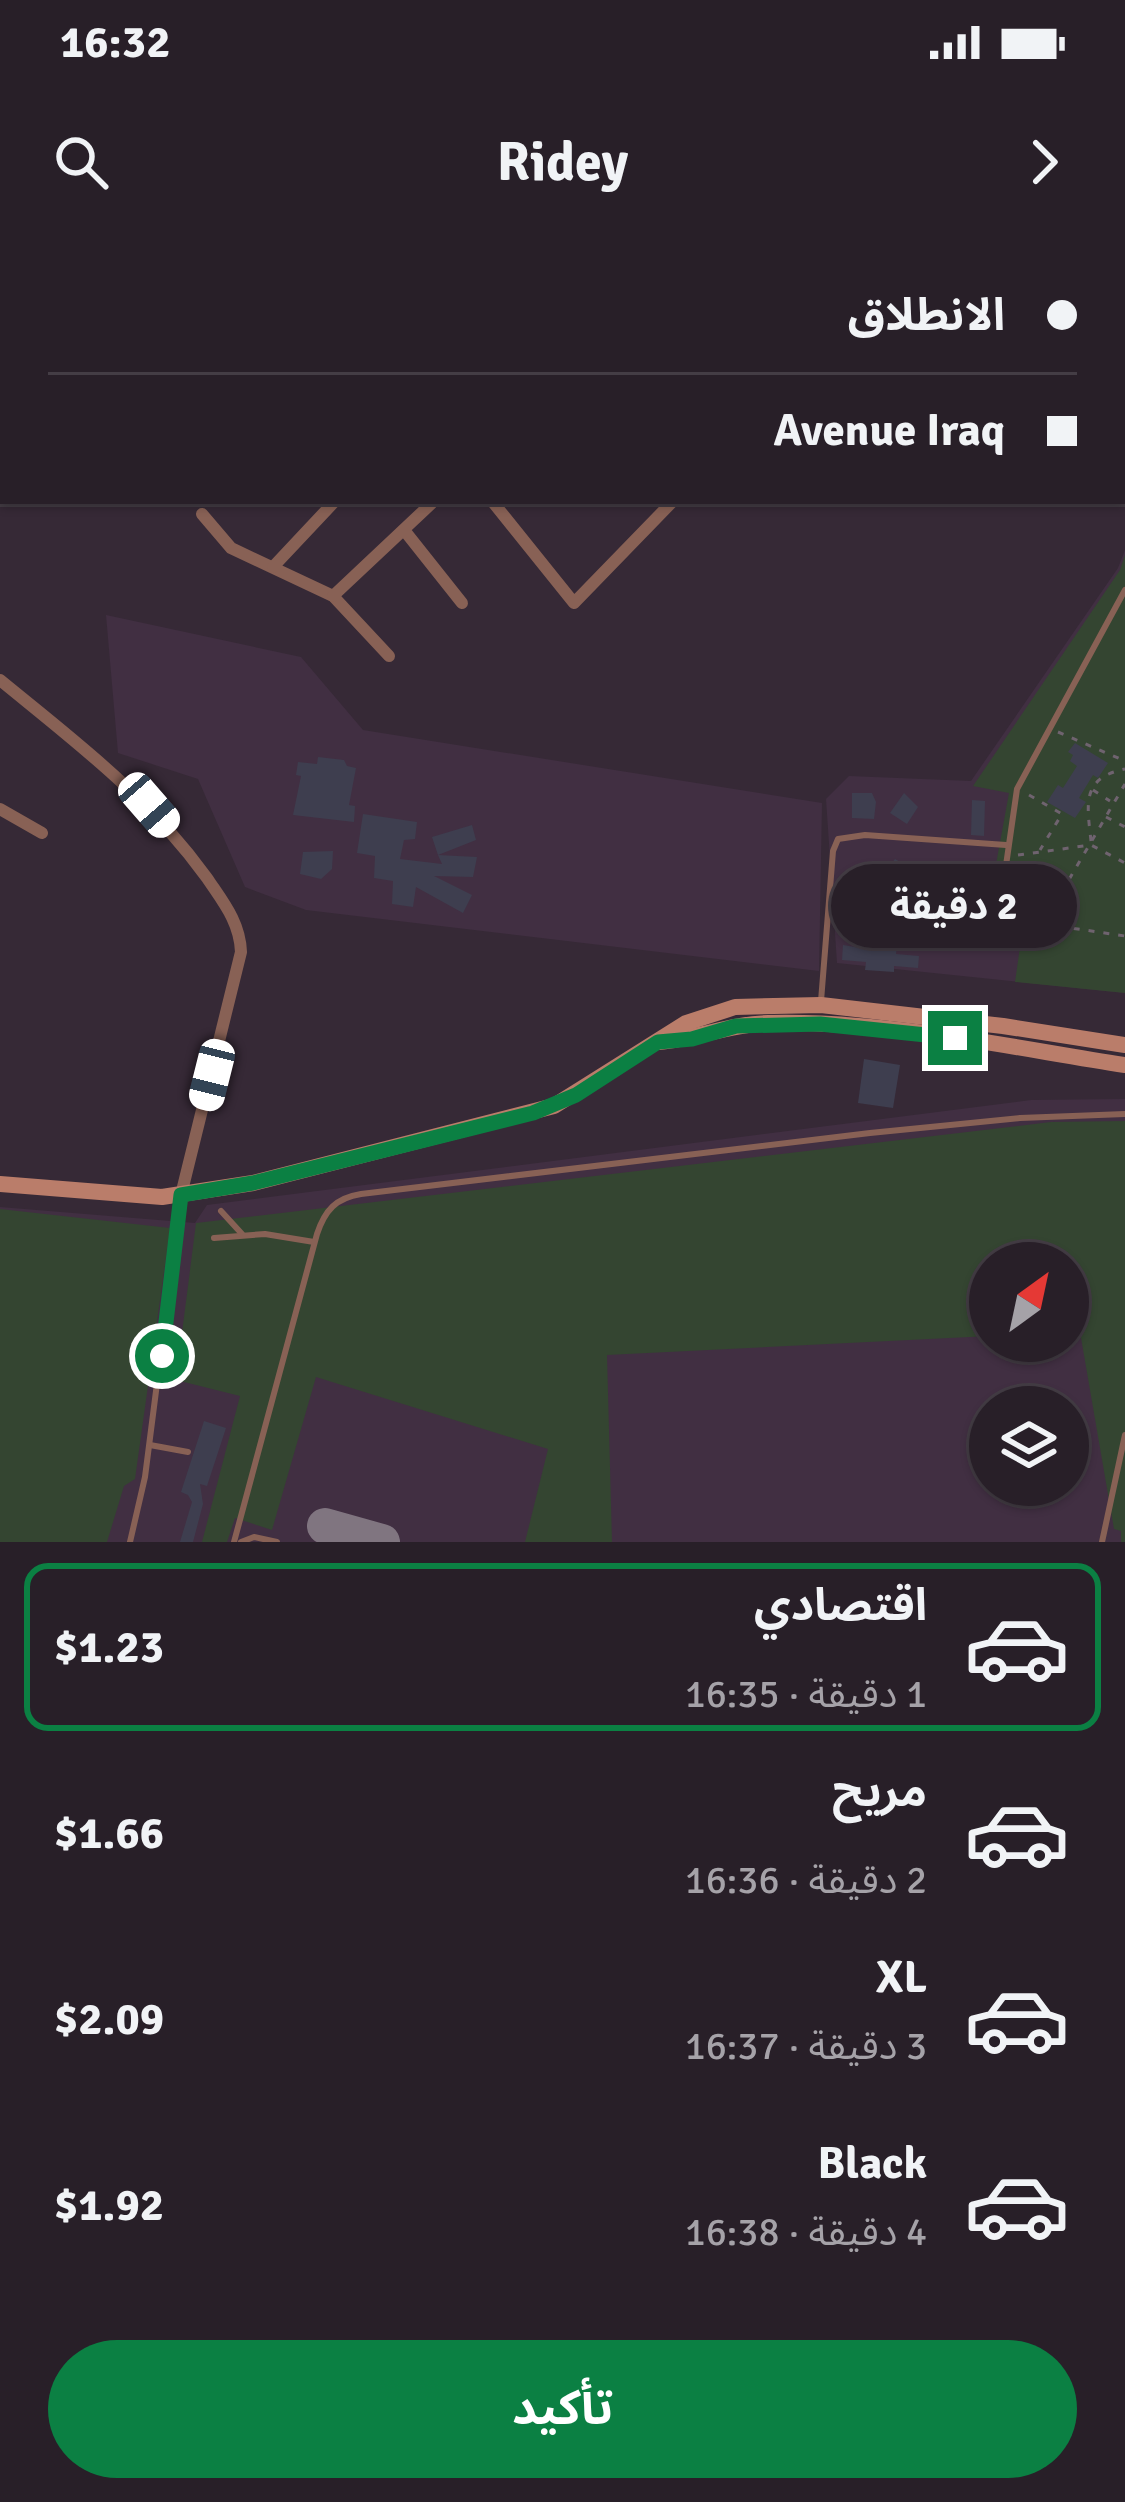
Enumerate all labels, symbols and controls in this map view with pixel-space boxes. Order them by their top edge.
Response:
text: 16:32 [60,15,170,70]
icon: search [48,129,114,195]
text: Ridey [497,129,628,196]
icon: forward [1011,129,1077,195]
text: الانطلاق [848,288,1005,343]
text: Avenue Iraq [773,403,1005,458]
car [112,766,186,844]
callout: 2 دقيقة [832,864,1078,948]
text: 2 دقيقة [890,882,1018,930]
route end [928,1011,982,1065]
car [186,1036,238,1114]
north arrow [969,1242,1089,1362]
map controls [969,1242,1089,1506]
route start [135,1329,189,1383]
button: layers [969,1386,1089,1506]
text: اقتصادي [754,1578,927,1633]
icon: car [963,1593,1071,1701]
text: $1.23 [54,1620,164,1675]
text: 1 دقيقة · 16:35 [685,1670,927,1718]
text: مريح [832,1764,927,1819]
icon: car [963,1779,1071,1887]
text: $1.66 [54,1806,164,1861]
text: 2 دقيقة · 16:36 [685,1856,927,1904]
text: XL [876,1950,927,2005]
icon: car [963,1965,1071,2073]
text: $2.09 [54,1992,164,2047]
text: 3 دقيقة · 16:37 [685,2022,927,2070]
text: Black [817,2136,927,2191]
icon: car [963,2151,1071,2259]
text: $1.92 [54,2178,164,2233]
text: 4 دقيقة · 16:38 [685,2208,927,2256]
button: تأكيد [48,2340,1077,2478]

